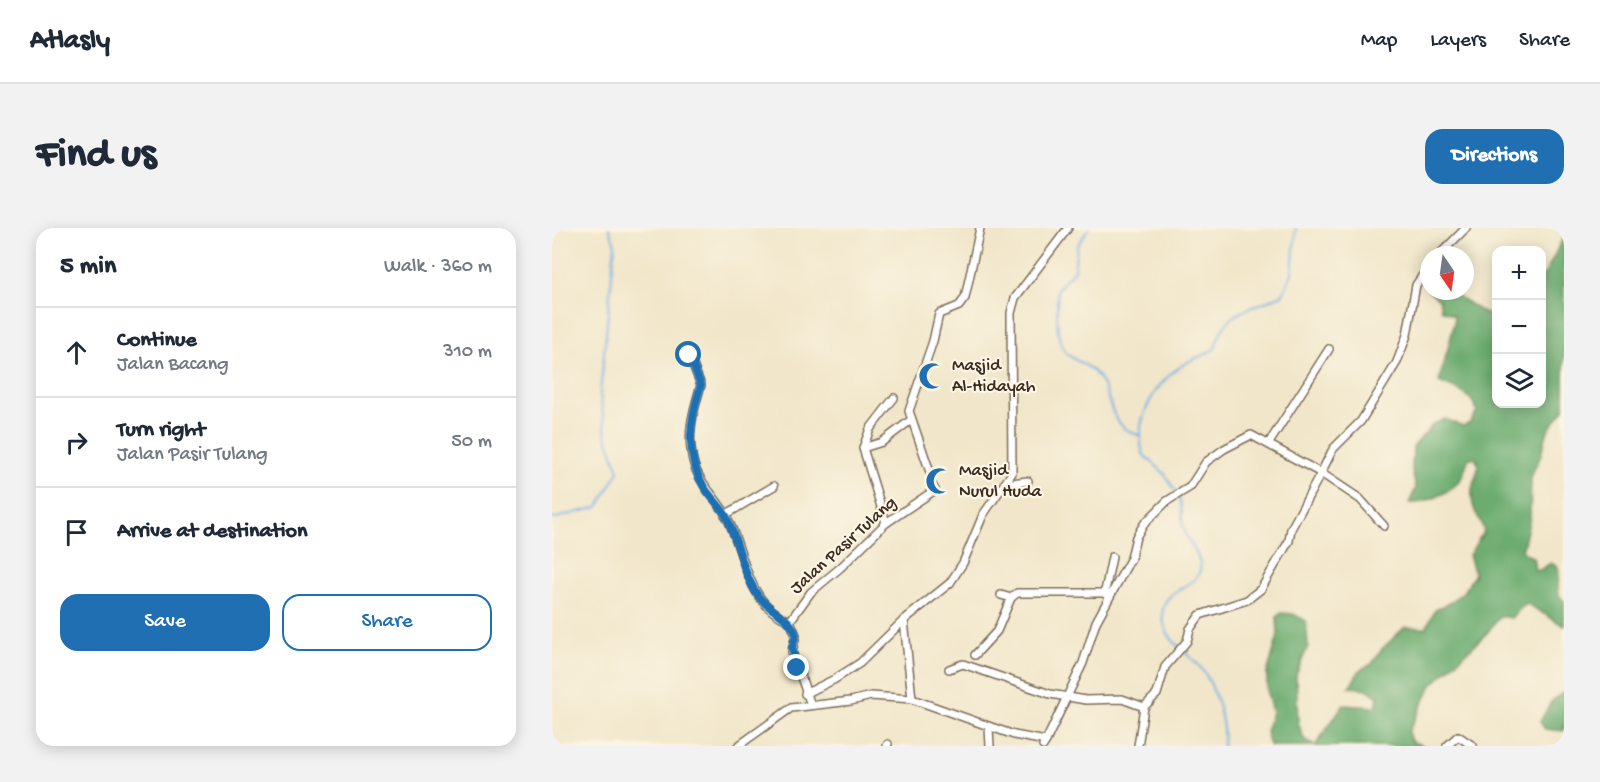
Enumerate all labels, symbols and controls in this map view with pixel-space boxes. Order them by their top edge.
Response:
text: Atlasly [30,25,110,58]
text: Map [1361,29,1397,54]
text: Layers [1430,29,1486,54]
text: Share [1519,29,1570,54]
button: Directions [1425,129,1564,184]
text: Find us [36,132,156,181]
north arrow [1420,246,1474,300]
map controls [1492,246,1546,408]
button: + [1492,246,1546,300]
text: 5 min [60,252,116,283]
text: Walk · 360 m [384,256,492,279]
button: − [1492,300,1546,354]
text: Continue [117,328,197,354]
icon: ahead [60,336,93,369]
text: 310 m [443,341,492,364]
route start [675,341,701,367]
text: Jalan Bacang [117,354,229,377]
button: layers [1492,354,1546,408]
place label: Masjid Al-Hidayah [952,356,1036,398]
mosque icon: Masjid Al-Hidayah [917,361,947,391]
text: Turn right [117,418,205,444]
icon: right [60,426,93,459]
text: 50 m [451,431,492,454]
text: Jalan Pasir Tulang [117,444,268,467]
place label: Masjid Nurul Huda [959,461,1043,503]
mosque icon: Masjid Nurul Huda [924,466,954,496]
street label: Jalan Pasir Tulang [787,493,901,599]
icon: arrive [60,516,93,549]
text: Arrive at destination [117,519,307,545]
button: Save [60,594,270,651]
button: Share [282,594,492,651]
route end [783,654,809,680]

